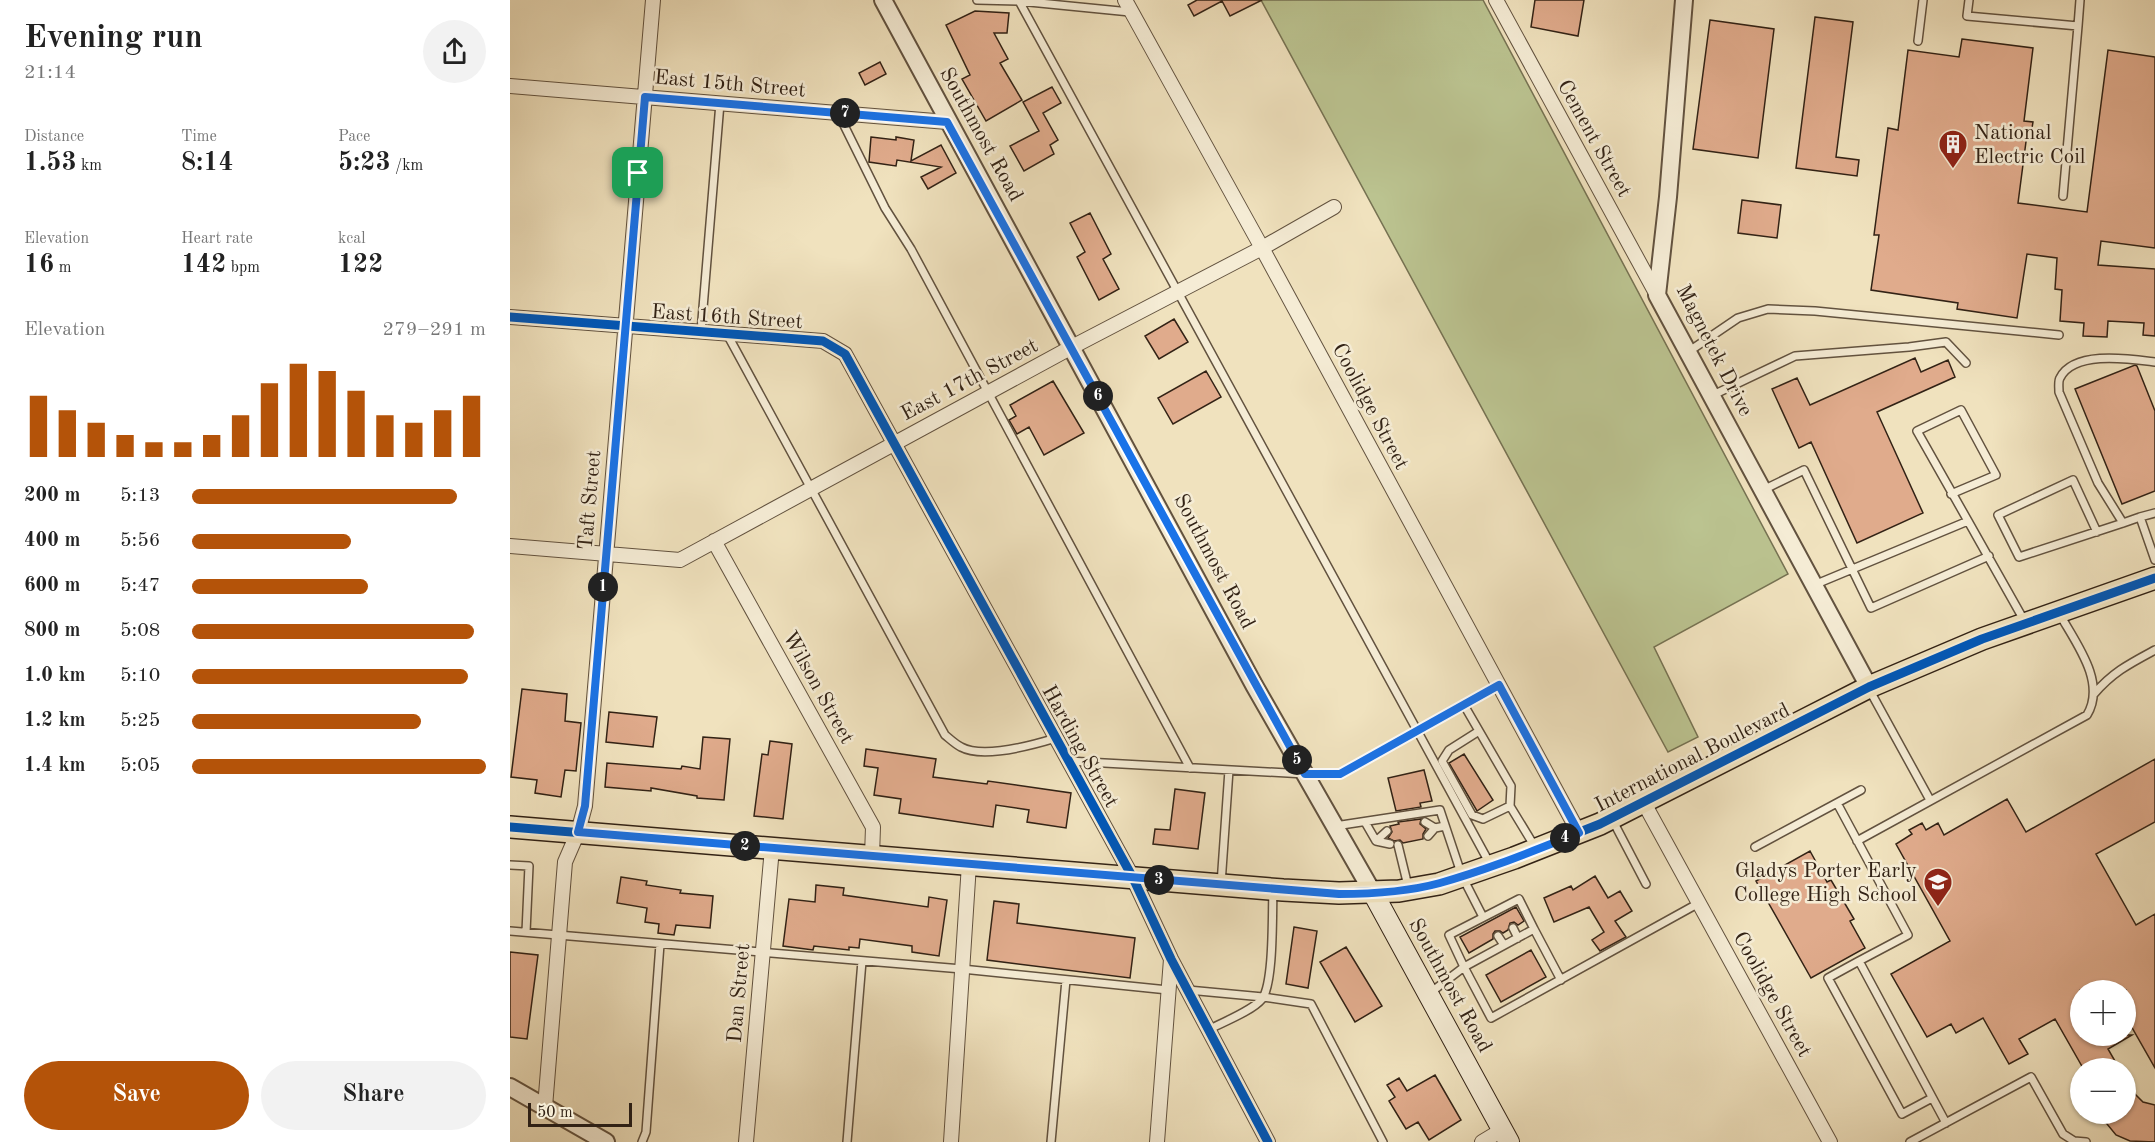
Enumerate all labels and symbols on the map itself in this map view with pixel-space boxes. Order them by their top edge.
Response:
street label: Southmost Road [935,64,1026,205]
street label: East 15th Street [653,67,806,102]
street label: Cement Street [1553,77,1634,201]
pin: 7 [830,98,860,128]
place label: National Electric Coil [1974,123,2086,168]
building icon: National Electric Coil [1937,128,1969,170]
pin [612,147,663,198]
street label: Magnetek Drive [1671,282,1756,420]
street label: East 16th Street [650,302,803,333]
street label: East 17th Street [898,335,1042,425]
street label: Coolidge Street [1328,340,1412,473]
pin: 6 [1083,381,1113,411]
street label: Taft Street [576,449,605,551]
street label: Southmost Road [1169,491,1258,633]
pin: 1 [588,572,618,602]
street label: Wilson Street [778,628,857,748]
street label: Harding Street [1037,682,1122,811]
street label: International Boulevard [1592,700,1793,817]
pin: 5 [1282,745,1312,775]
pin: 4 [1550,823,1580,853]
pin: 2 [730,831,760,861]
place label: Gladys Porter Early College High School [1734,861,1917,906]
pin: 3 [1144,865,1174,895]
school or university icon: Gladys Porter Early College High School [1922,866,1954,908]
street label: Southmost Road [1404,915,1495,1056]
street label: Coolidge Street [1729,929,1815,1061]
street label: Dan Street [725,943,754,1044]
scale bar [528,1100,632,1128]

